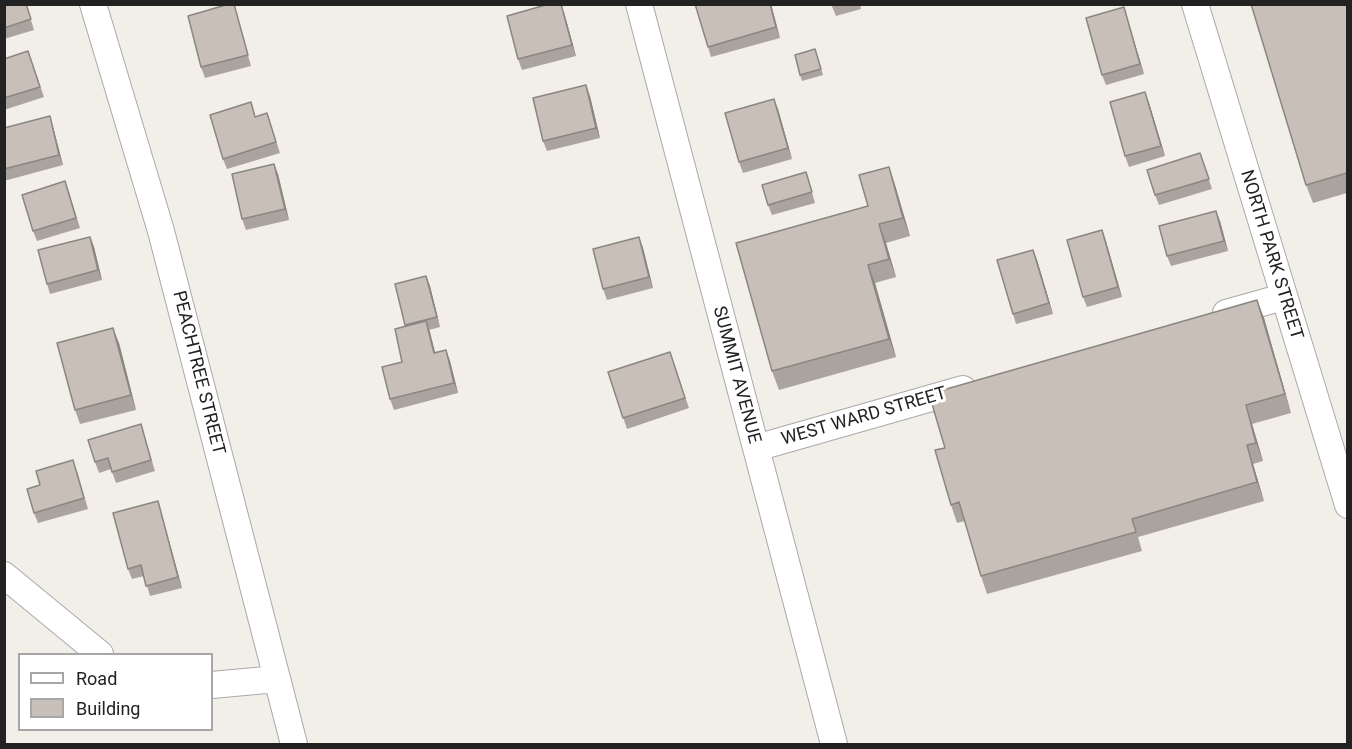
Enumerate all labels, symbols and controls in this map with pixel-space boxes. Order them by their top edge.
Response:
street label: NORTH PARK STREET [1235,168,1307,342]
street label: PEACHTREE STREET [167,289,229,457]
street label: SUMMIT AVENUE [707,304,765,446]
street label: WEST WARD STREET [779,383,949,451]
legend [18,653,213,731]
text: Road [76,668,117,689]
text: Building [76,698,140,719]

